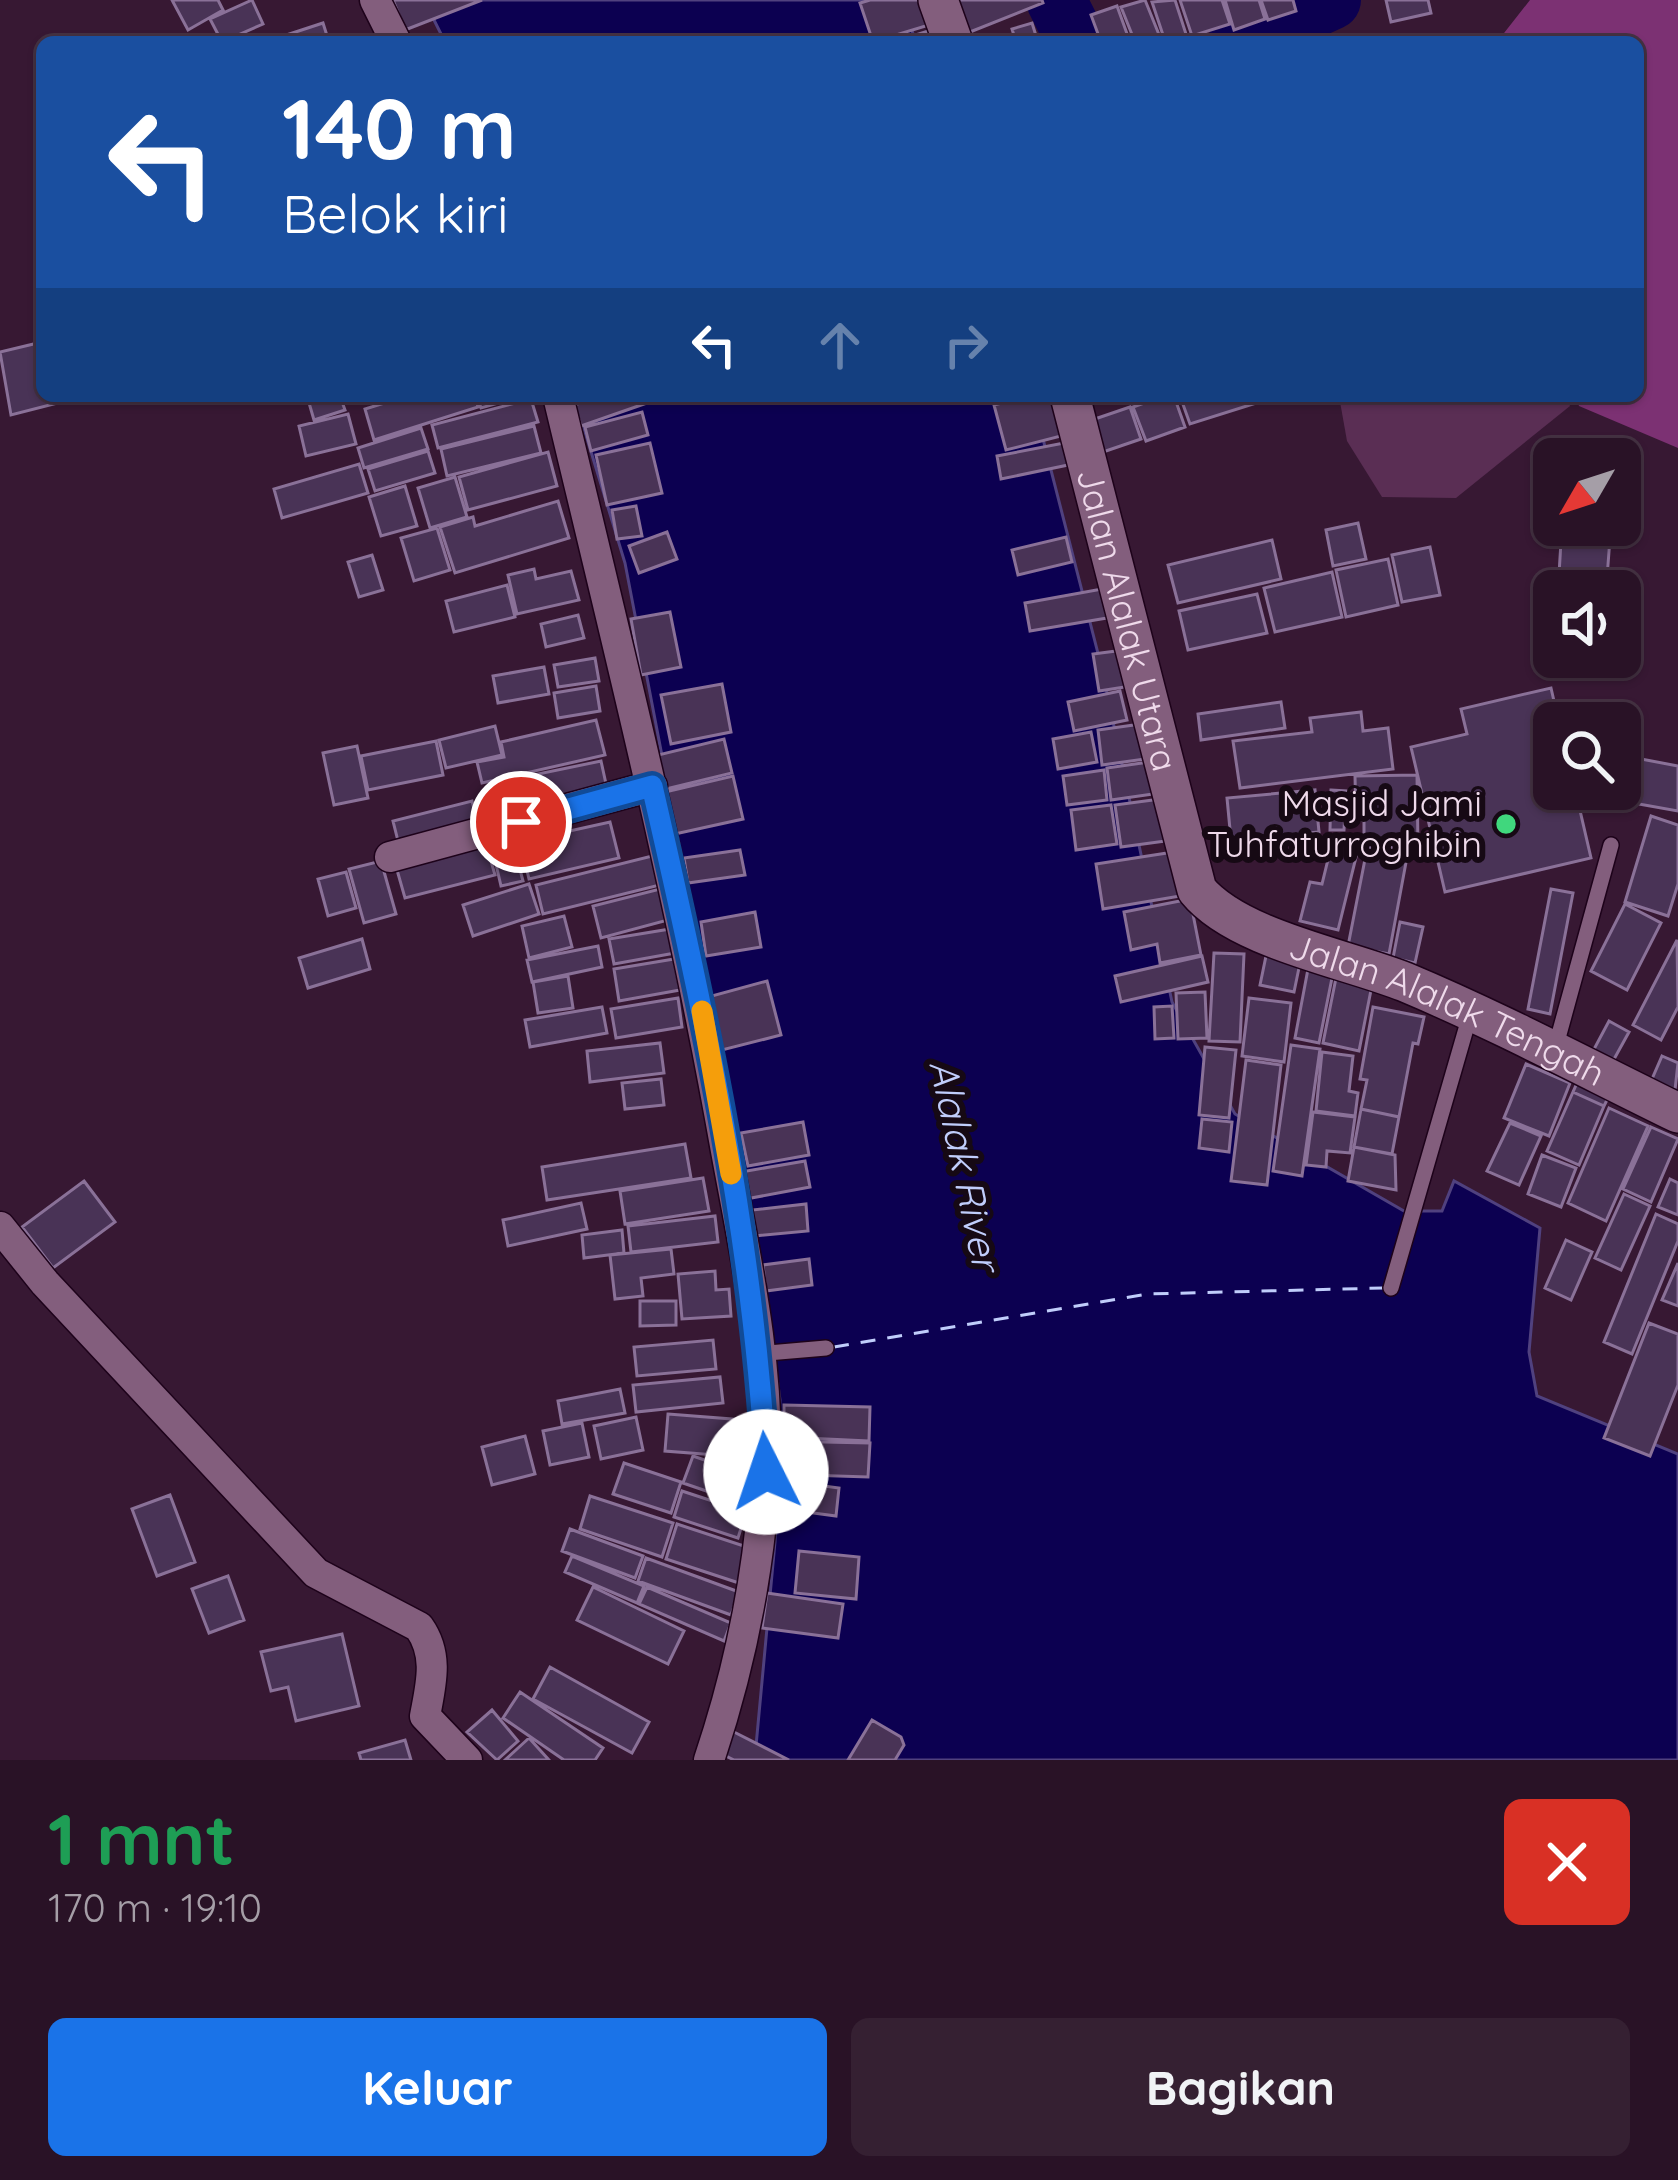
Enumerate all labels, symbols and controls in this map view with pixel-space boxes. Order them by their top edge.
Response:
text: 140 m [282,75,517,180]
icon: left [84,84,240,240]
text: Belok kiri [282,179,509,247]
icon: left [681,312,747,378]
icon: ahead [807,312,873,378]
icon: right [933,312,999,378]
north arrow [1533,438,1641,546]
map controls [1533,438,1641,810]
street label: Jalan Alalak Utara [1068,464,1188,776]
button: sound [1533,570,1641,678]
button: search [1533,702,1641,810]
pin [470,771,572,873]
place label: Masjid Jami Tuhfaturroghibin [1207,780,1482,866]
icon: arrive [488,789,554,855]
marker: Masjid Jami Tuhfaturroghibin [1493,811,1519,837]
street label: Jalan Alalak Tengah [1283,923,1613,1095]
water label: Alalak River [919,1055,1013,1279]
position arrow [703,1409,829,1535]
text: 1 mnt [48,1793,235,1883]
button: close [1504,1799,1630,1925]
text: 170 m · 19:10 [48,1883,262,1932]
button: Keluar [48,2018,827,2156]
button: Bagikan [851,2018,1630,2156]

